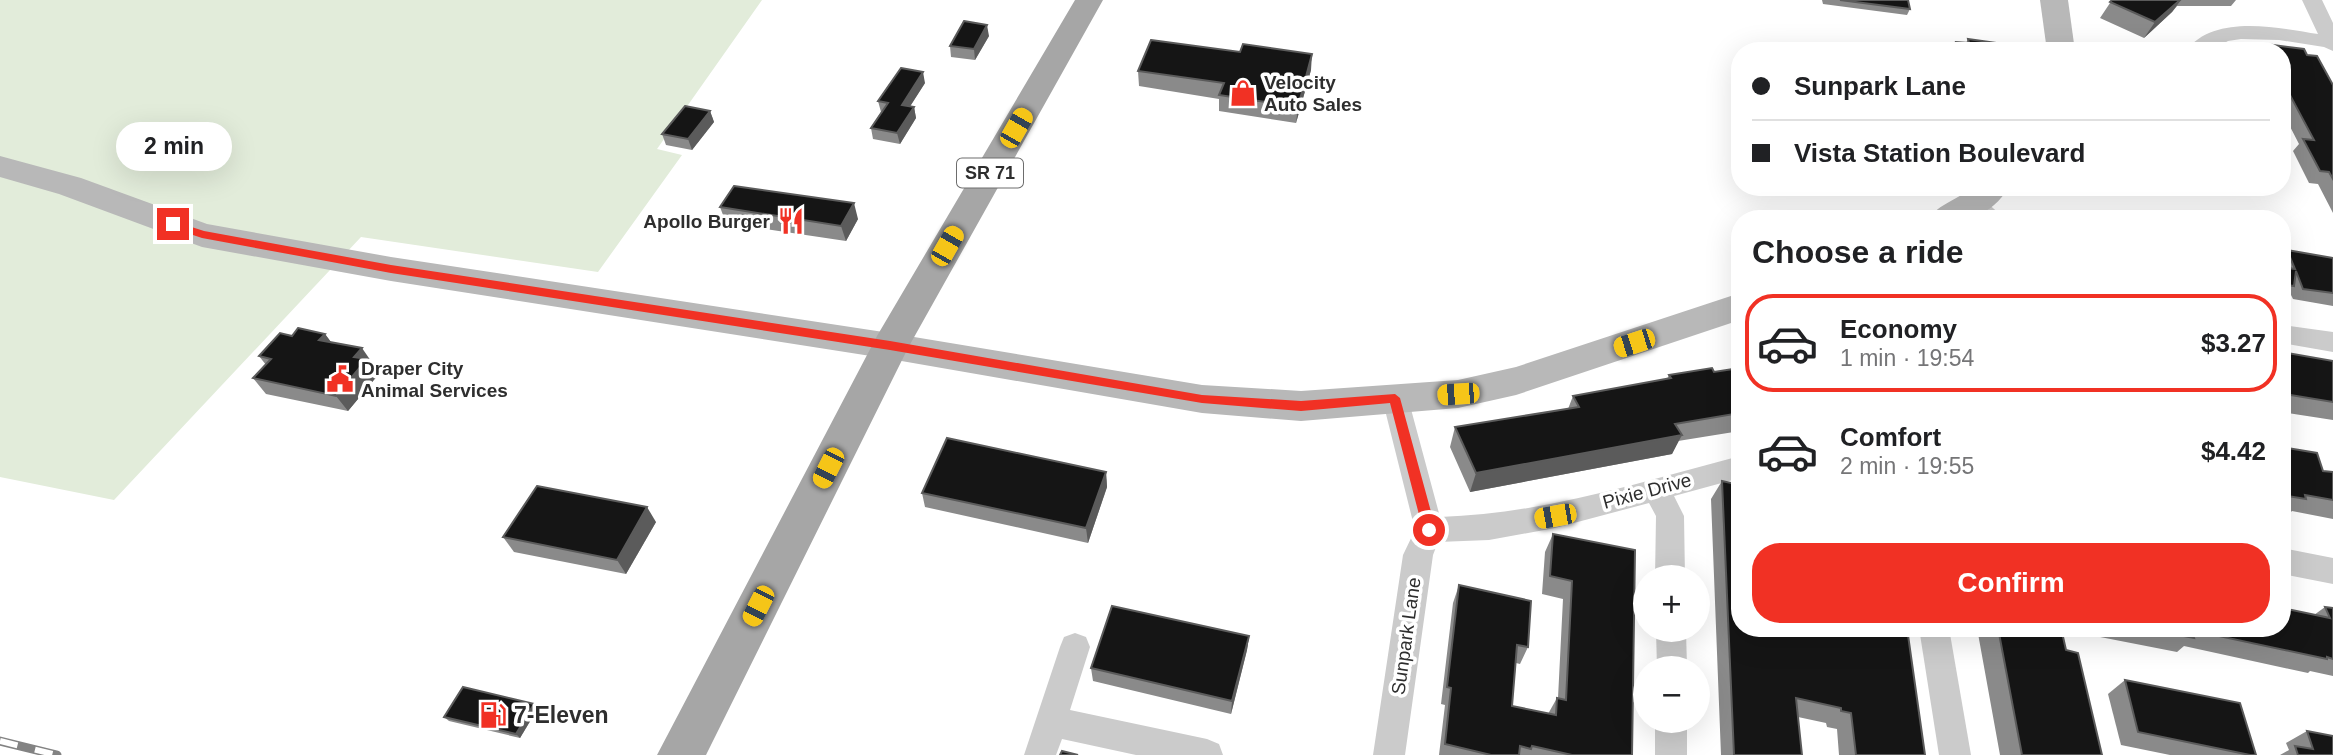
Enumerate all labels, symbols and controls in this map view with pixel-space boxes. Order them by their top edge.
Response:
text: Sunpark Lane [1794,71,1966,101]
place label: Velocity Auto Sales [1264,72,1362,115]
shop icon: Velocity Auto Sales [1228,78,1258,108]
car [997,105,1036,151]
callout: 2 min [115,122,231,172]
text: 2 min [144,133,204,159]
text: Vista Station Boulevard [1794,138,2085,168]
road number: SR 71 [957,158,1023,188]
restaurant icon: Apollo Burger [776,206,806,236]
route end [157,208,189,240]
place label: Apollo Burger [643,211,771,232]
car [928,223,967,269]
text: Choose a ride [1752,234,1964,270]
icon: car [1756,312,1819,375]
text: Economy [1840,314,1957,344]
car [1611,327,1658,359]
text: $3.27 [2201,328,2266,358]
text: 1 min · 19:54 [1840,345,1974,371]
place label: Draper City Animal Services [361,358,508,401]
public building icon: Draper City Animal Services [325,364,355,394]
car [1437,382,1480,406]
icon: car [1756,420,1819,483]
text: Comfort [1840,422,1941,452]
text: $4.42 [2201,436,2266,466]
car [810,445,847,491]
text: 2 min · 19:55 [1840,453,1974,479]
street label: Pixie Drive [1600,469,1694,513]
car [1533,502,1578,530]
route start [1413,514,1445,546]
button: Confirm [1752,543,2270,623]
map controls [1633,565,1710,733]
button: + [1633,565,1710,642]
street label: Sunpark Lane [1387,576,1425,696]
car [740,583,777,629]
button: − [1633,656,1710,733]
fuel station icon: 7-Eleven [478,700,508,730]
place label: 7-Eleven [514,702,609,728]

